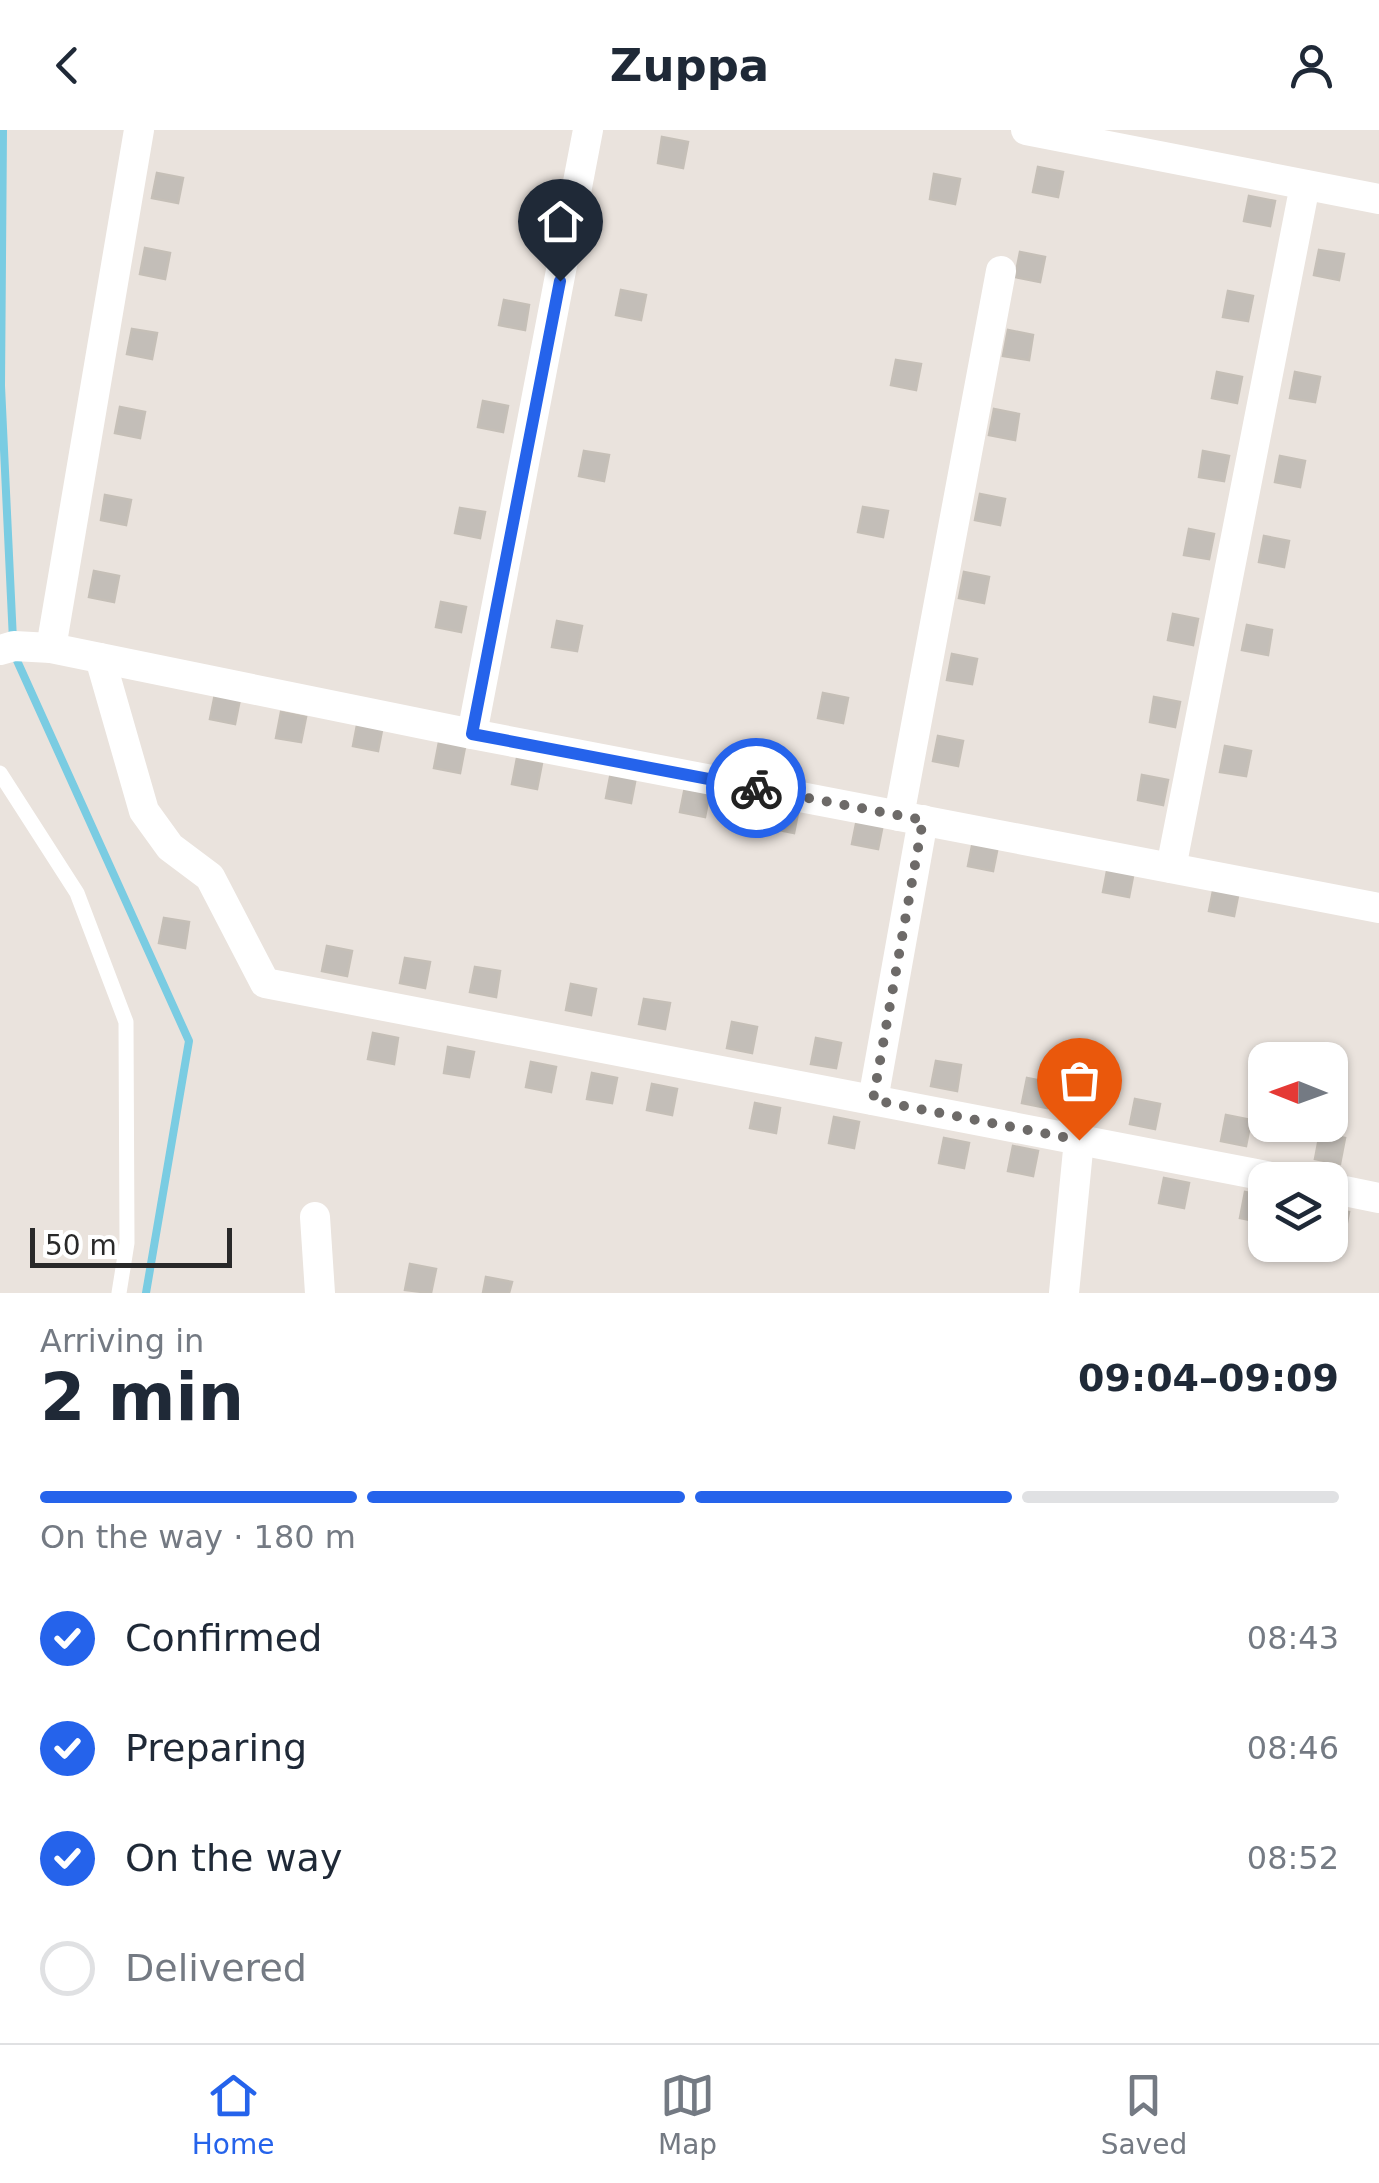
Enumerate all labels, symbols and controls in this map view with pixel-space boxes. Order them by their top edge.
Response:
icon: back [40,38,95,93]
icon: person [1284,38,1339,93]
text: Zuppa [610,39,769,92]
pin [518,179,603,282]
icon: home [533,194,588,249]
courier [706,738,806,838]
icon: bike [729,761,784,816]
pin [1037,1038,1122,1141]
north arrow [1248,1042,1348,1142]
map controls [1248,1042,1348,1262]
icon: bag [1052,1053,1107,1108]
button: layers [1248,1162,1348,1262]
scale bar [30,1223,232,1268]
text: 50 m [45,1229,117,1262]
text: Arriving in [40,1322,204,1360]
text: 09:04–09:09 [1078,1356,1339,1400]
text: 2 min [40,1360,244,1435]
text: On the way · 180 m [40,1518,356,1556]
icon: check [40,1611,95,1666]
text: Confirmed [125,1616,322,1660]
text: 08:43 [1247,1619,1339,1657]
icon: check [40,1721,95,1776]
text: Preparing [125,1726,307,1770]
text: 08:46 [1247,1729,1339,1767]
icon: check [40,1831,95,1886]
text: On the way [125,1836,342,1880]
text: 08:52 [1247,1839,1339,1877]
text: Delivered [125,1946,307,1990]
tab: Home [192,2068,274,2161]
tab: Map [658,2068,717,2161]
tab: Saved [1101,2068,1187,2161]

